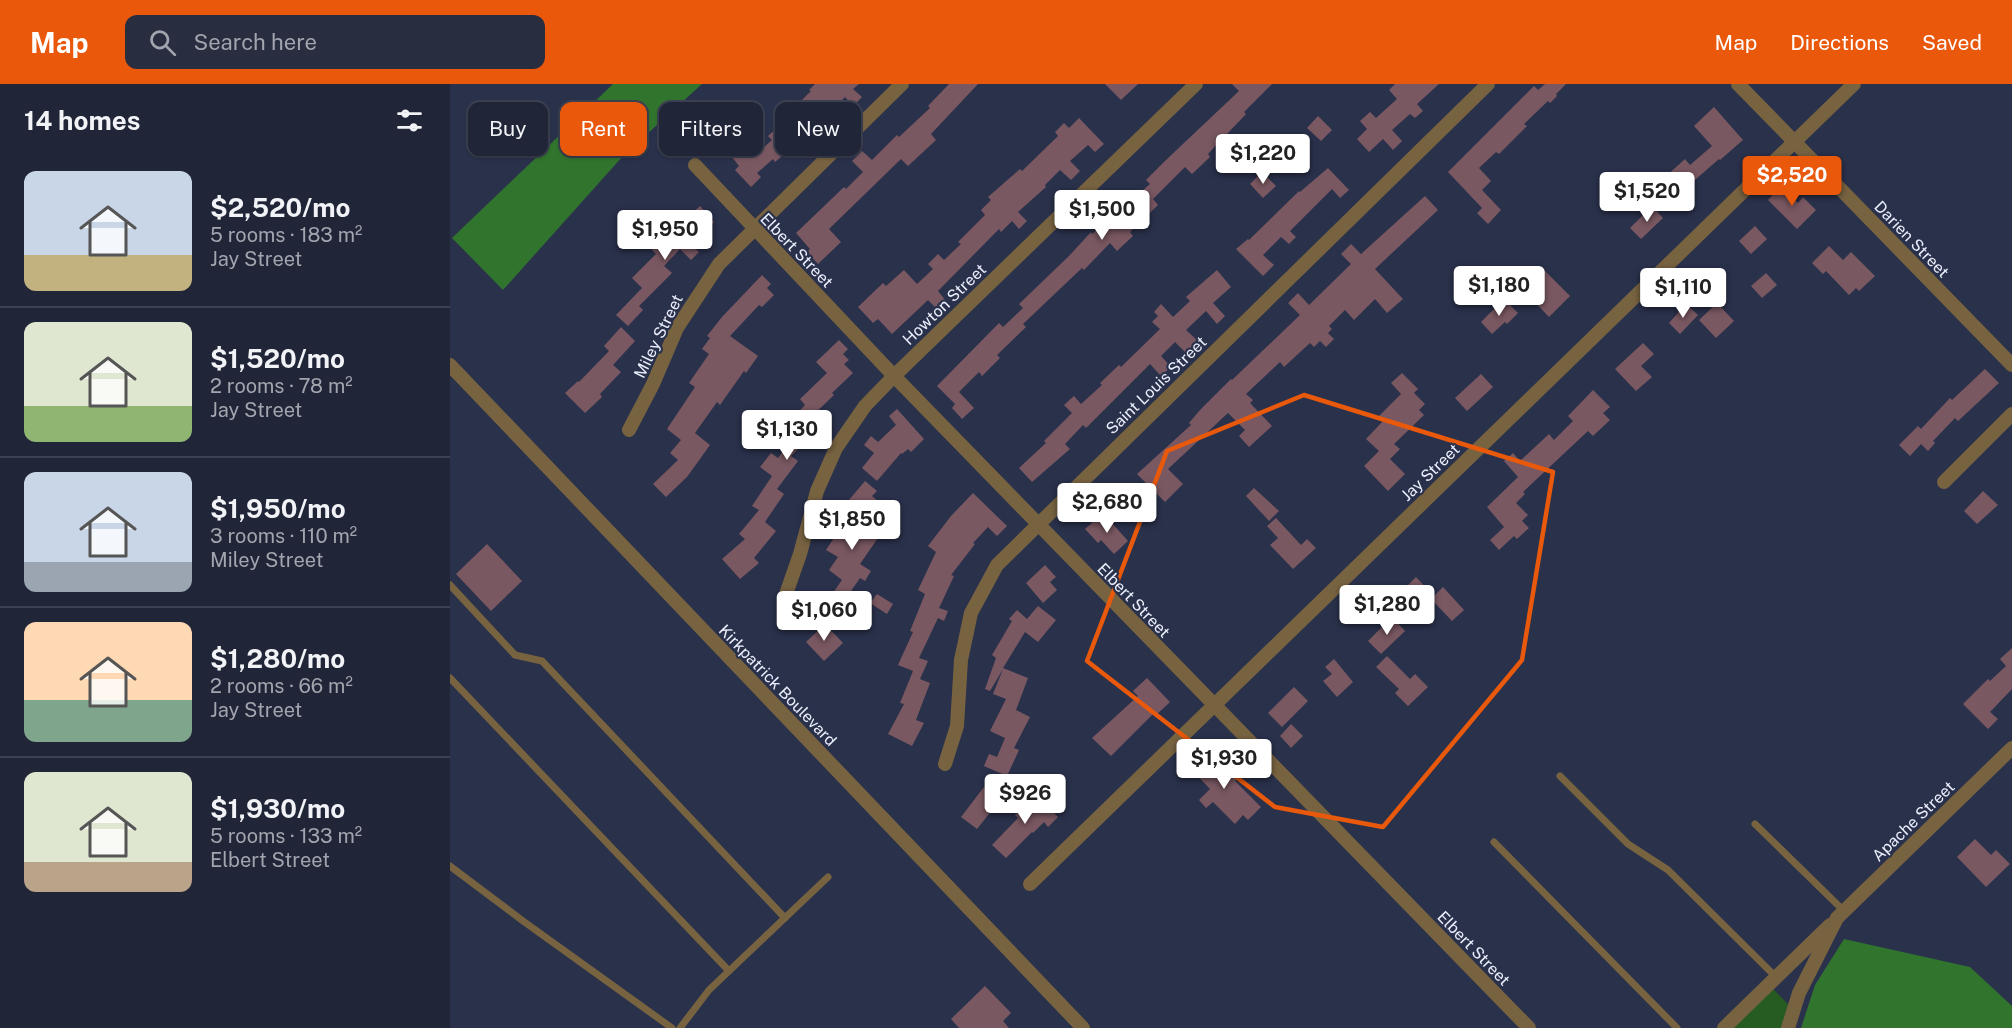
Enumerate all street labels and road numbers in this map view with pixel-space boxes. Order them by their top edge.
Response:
street label: Darien Street [1870,197,1953,282]
street label: Elbert Street [756,209,837,291]
street label: Howton Street [899,260,990,349]
street label: Miley Street [630,291,687,381]
street label: Saint Louis Street [1102,332,1211,438]
street label: Jay Street [1397,440,1464,505]
street label: Elbert Street [1093,559,1174,641]
street label: Kirkpatrick Boulevard [715,621,840,750]
street label: Apache Street [1868,777,1958,865]
street label: Elbert Street [1433,907,1514,989]

